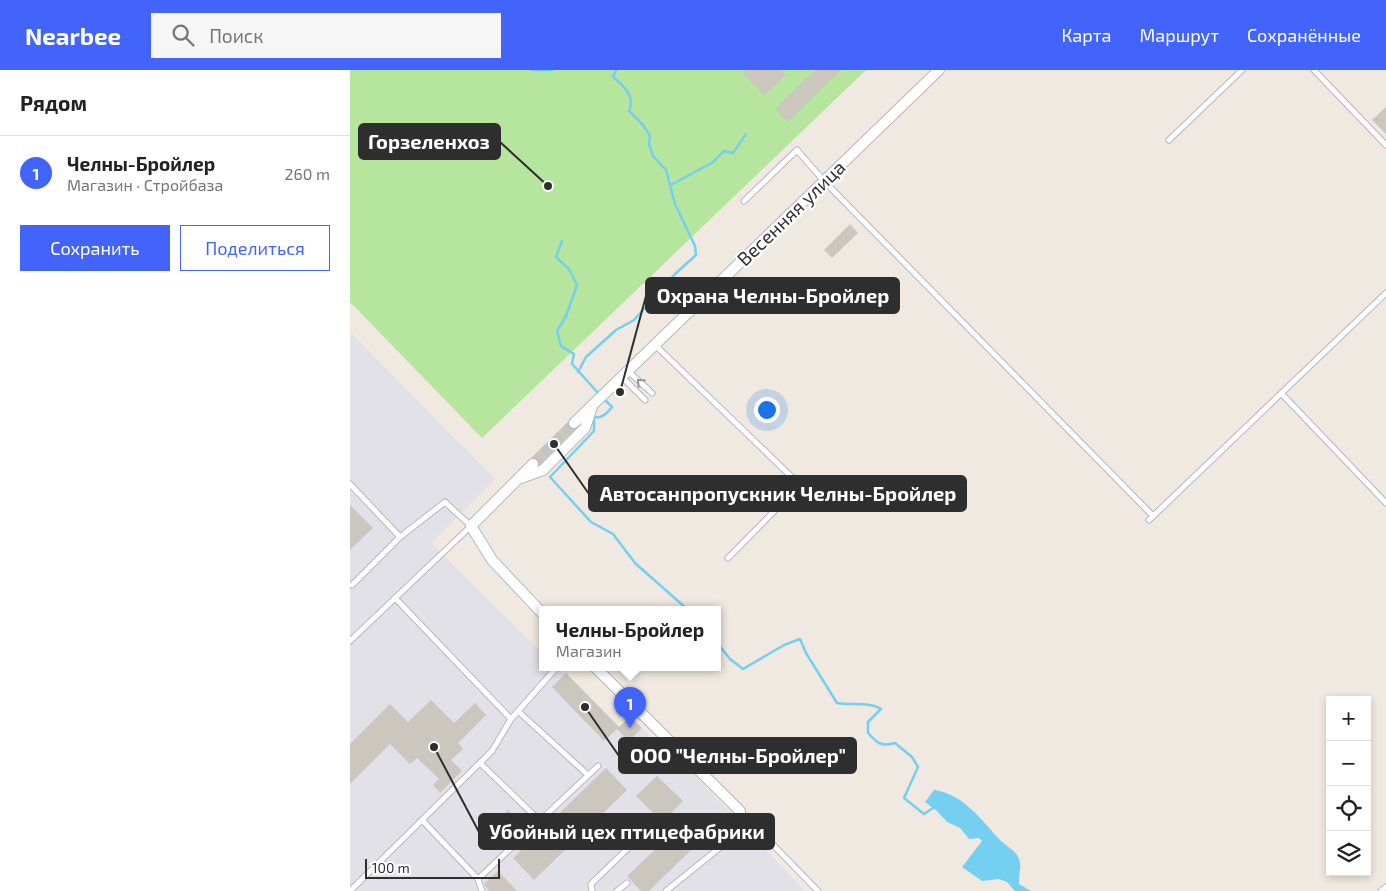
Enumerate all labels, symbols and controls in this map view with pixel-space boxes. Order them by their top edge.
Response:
search box [151,13,501,58]
text: Nearbee [25,21,121,50]
icon: search [169,21,197,49]
text: Поиск [209,24,263,47]
text: Карта [1061,24,1111,46]
text: Маршрут [1139,24,1219,46]
text: Сохранённые [1247,24,1361,46]
text: Рядом [20,90,87,115]
callout: Горзеленхоз [359,124,500,159]
text: Горзеленхоз [368,129,490,153]
text: Челны-Бройлер [67,152,215,175]
street label: Весенняя улица [732,155,850,271]
text: 1 [33,164,39,183]
text: 260 m [285,164,330,183]
text: Магазин · Стройбаза [67,175,223,194]
button: Сохранить [20,225,170,271]
button: Поделиться [180,225,330,271]
callout: Охрана Челны-Бройлер [646,278,899,313]
text: Охрана Челны-Бройлер [657,283,889,307]
one-way arrow [637,379,646,388]
your location [754,397,780,423]
callout: Автосанпропускник Челны-Бройлер [589,476,966,511]
text: Автосанпропускник Челны-Бройлер [600,481,956,505]
popup [539,606,721,671]
text: Челны-Бройлер [556,618,704,641]
text: Магазин [556,641,622,660]
pin: 1 [614,687,646,728]
map controls [1326,696,1371,876]
button: + [1326,696,1371,741]
callout: ООО "Челны-Бройлер" [619,738,856,773]
button: − [1326,741,1371,786]
text: ООО "Челны-Бройлер" [630,743,846,767]
button: locate [1326,786,1371,831]
callout: Убойный цех птицефабрики [479,814,774,849]
text: Убойный цех птицефабрики [489,819,765,843]
button: layers [1326,831,1371,876]
scale bar [365,856,500,879]
text: 100 m [372,859,410,876]

